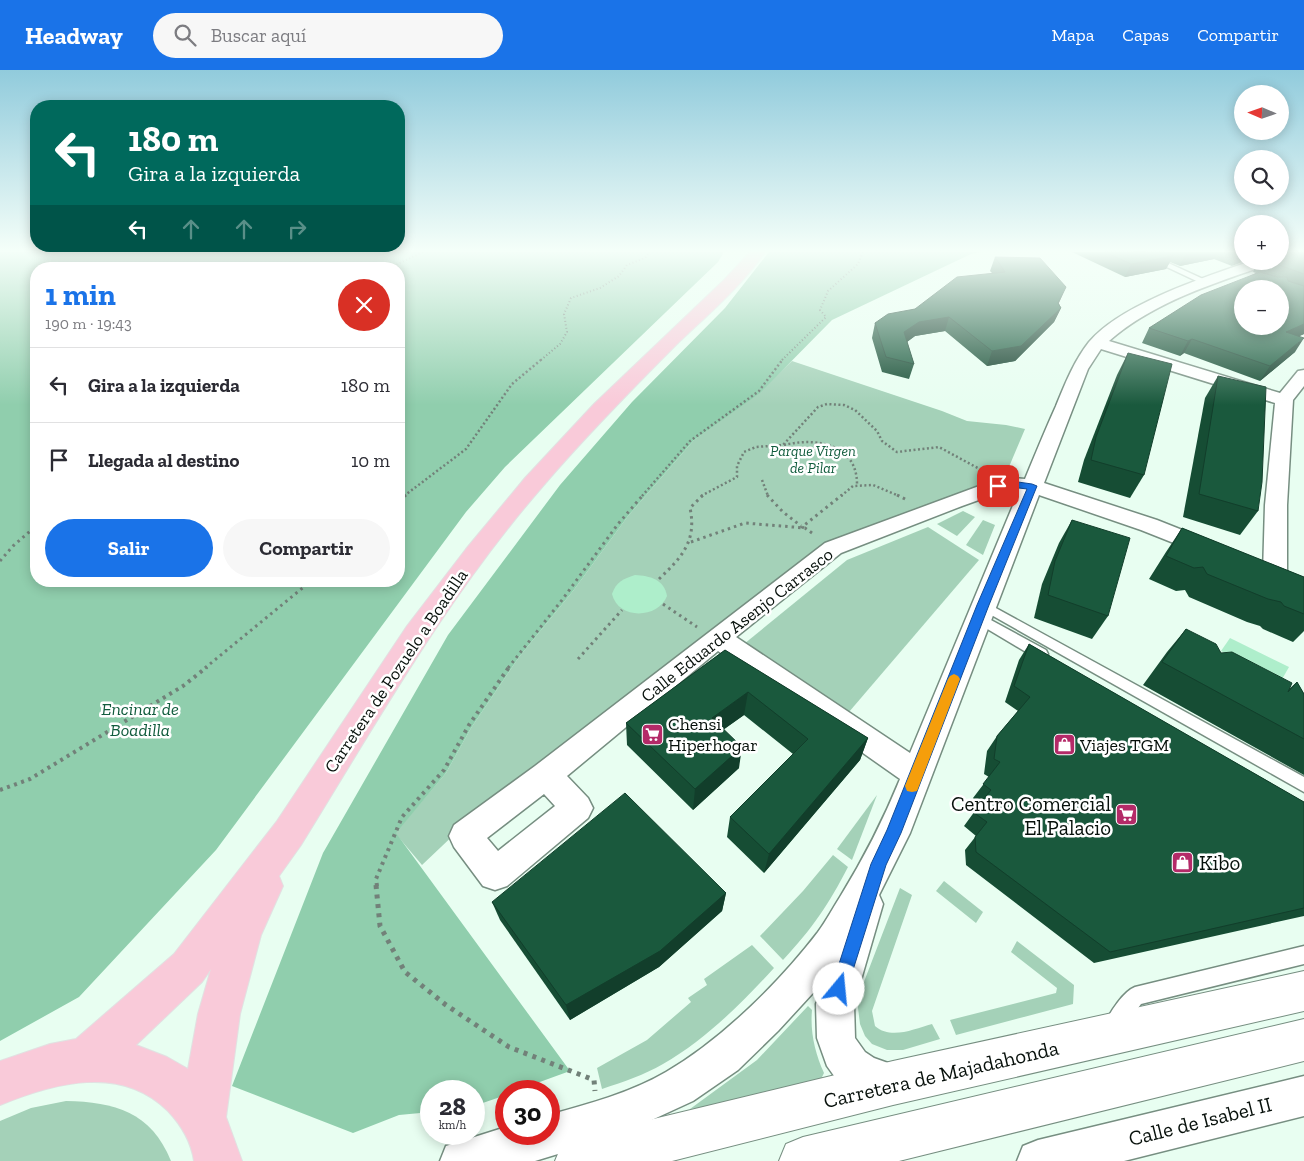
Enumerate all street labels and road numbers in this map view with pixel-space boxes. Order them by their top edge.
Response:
street label: Calle Eduardo Asenjo Carrasco [637,543,837,707]
street label: Carretera de Pozuelo a Boadilla [320,565,473,777]
street label: Carretera de Majadahonda [821,1035,1061,1114]
street label: Calle de Isabel II [1126,1091,1274,1151]

